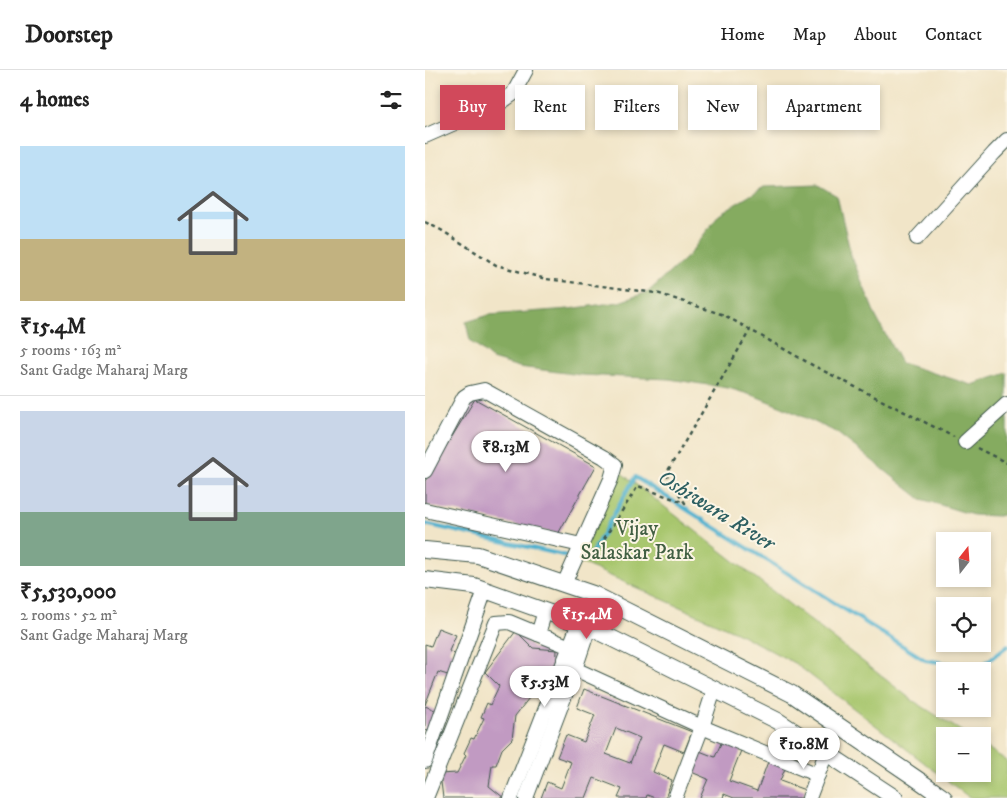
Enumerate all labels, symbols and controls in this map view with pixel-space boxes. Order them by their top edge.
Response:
text: Doorstep [25,20,113,50]
text: Home [720,24,765,46]
text: Map [793,24,826,46]
text: About [854,24,897,46]
text: Contact [925,24,982,46]
chip: Buy [440,85,505,130]
chip: Rent [515,85,585,130]
chip: Filters [595,85,678,130]
chip: New [688,85,757,130]
chip: Apartment [767,85,880,130]
icon: filters [377,86,405,114]
text: 4 homes [20,87,89,113]
icon: home [168,178,258,268]
text: ₹15.4M [20,314,86,340]
text: 5 rooms · 163 m² [20,340,121,360]
text: Sant Gadge Maharaj Marg [20,360,188,380]
pin: ₹8.13M [465,430,547,473]
text: ₹8.13M [482,437,530,457]
icon: home [168,444,258,534]
water label: Oshiwara River [653,464,781,558]
park label: Vijay Salaskar Park [580,516,694,566]
north arrow [936,532,991,588]
map controls [936,532,991,782]
text: ₹5,530,000 [20,579,116,605]
button: locate [936,597,991,652]
pin: ₹15.4M [546,598,628,640]
text: ₹15.4M [562,604,612,624]
text: 2 rooms · 52 m² [20,605,117,625]
text: Sant Gadge Maharaj Marg [20,625,188,645]
button: + [936,662,991,717]
pin: ₹5.53M [504,666,586,708]
text: ₹5.53M [521,672,569,692]
button: − [936,727,991,782]
pin: ₹10.8M [763,728,845,770]
text: ₹10.8M [779,734,829,754]

